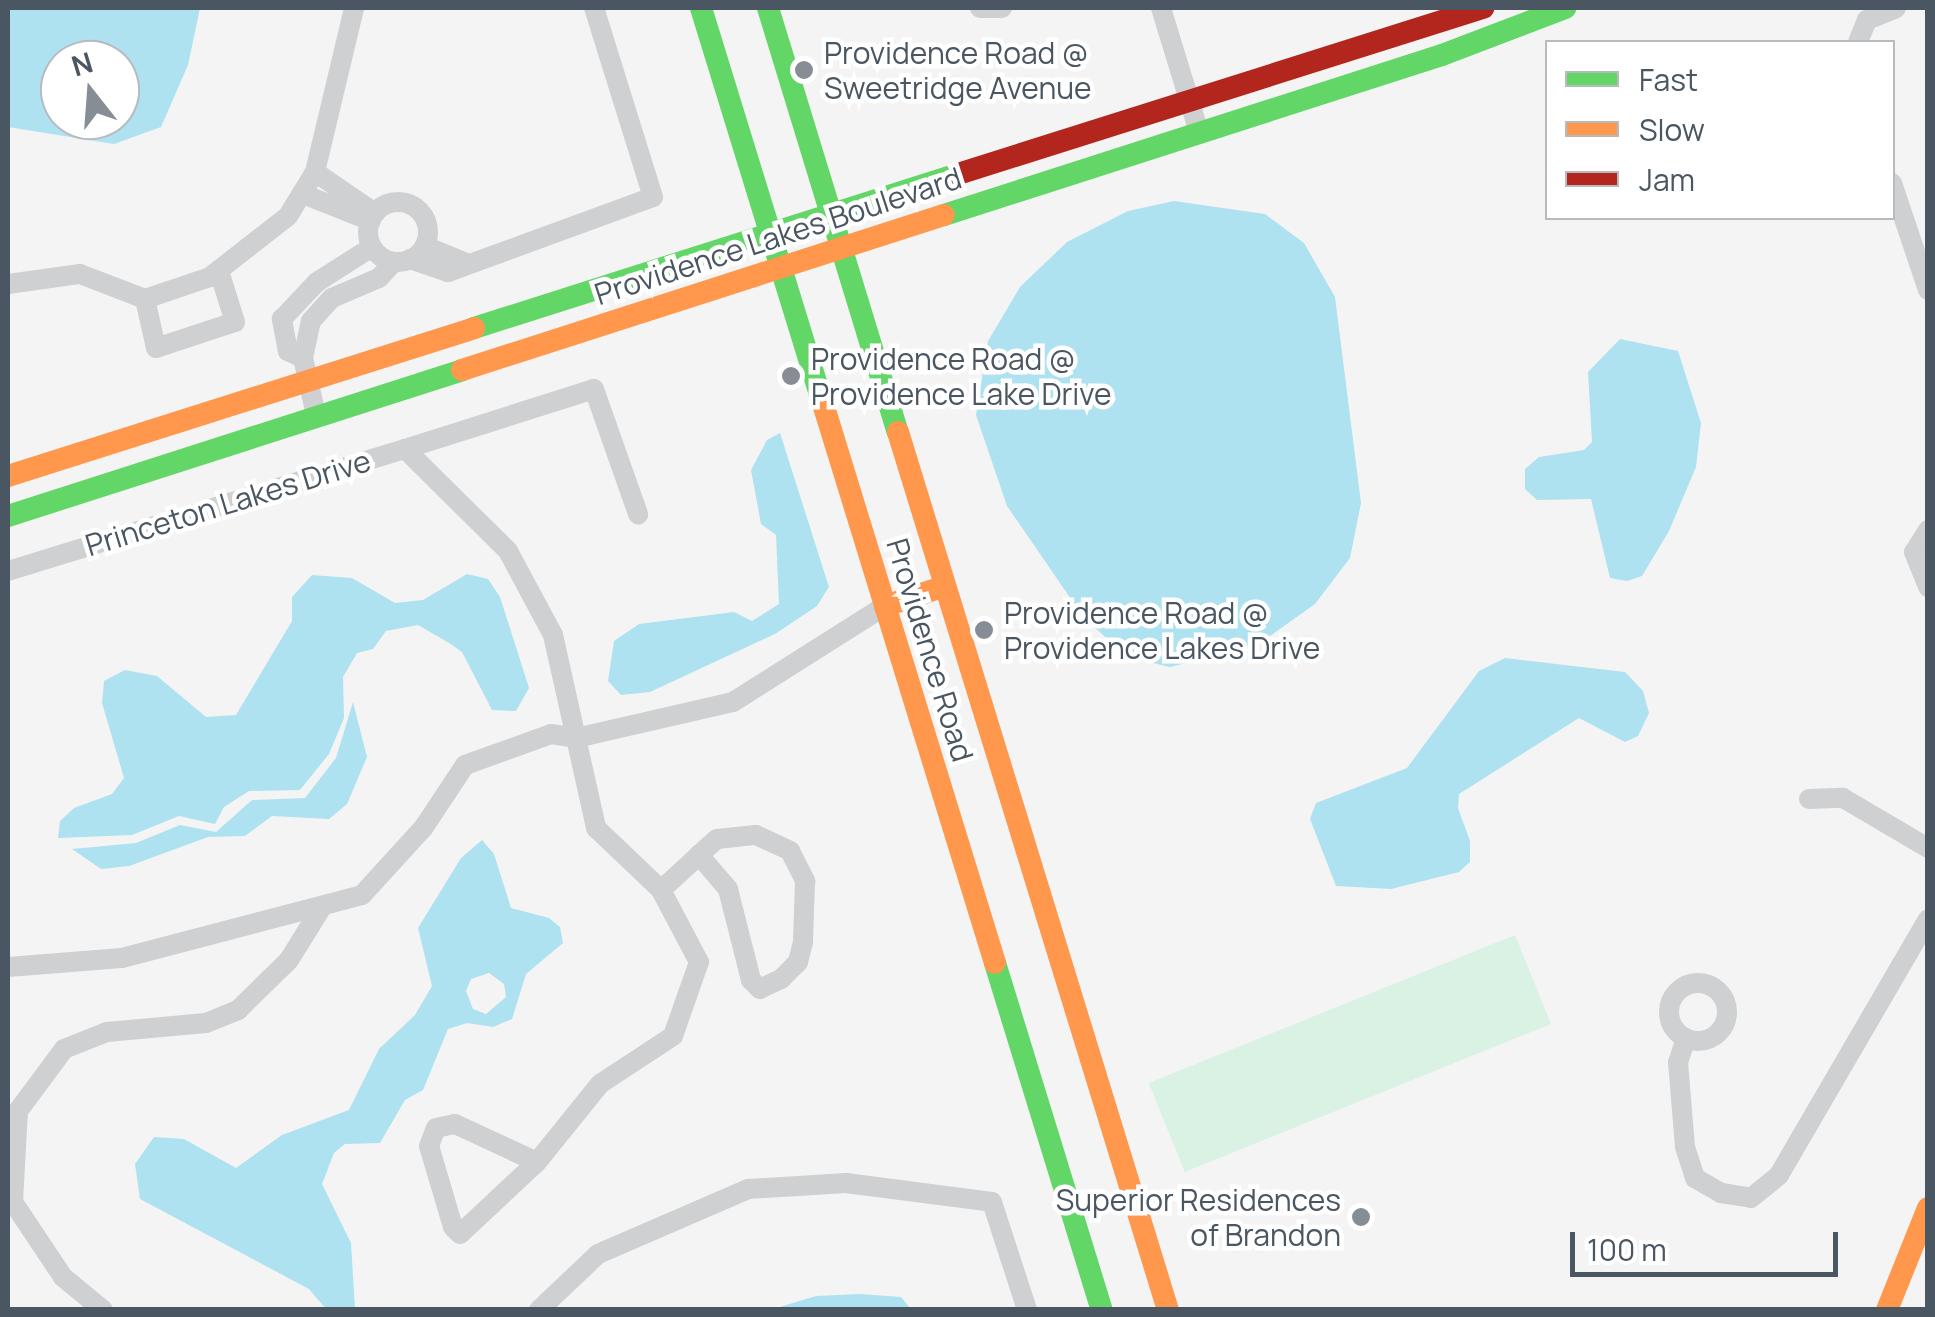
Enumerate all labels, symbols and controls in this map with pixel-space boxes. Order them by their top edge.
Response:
place label: Providence Road @ Sweetridge Avenue [824,35,1092,106]
north arrow [40,40,140,140]
legend [1545,40,1895,220]
text: N [67,42,97,84]
marker: Providence Road @ Sweetridge Avenue [793,59,815,81]
text: Fast [1639,59,1698,100]
text: Slow [1639,109,1705,150]
text: Jam [1639,159,1695,200]
street label: Providence Lakes Boulevard [590,160,966,312]
place label: Providence Road @ Providence Lake Drive [811,341,1112,412]
marker: Providence Road @ Providence Lake Drive [780,365,802,387]
street label: Princeton Lakes Drive [81,442,375,564]
street label: Providence Road [879,534,981,766]
place label: Providence Road @ Providence Lakes Drive [1004,595,1320,666]
marker: Providence Road @ Providence Lakes Drive [973,619,995,641]
place label: Superior Residences of Brandon [1056,1182,1341,1252]
marker: Superior Residences of Brandon [1350,1206,1372,1228]
scale bar [1575,1212,1842,1274]
text: 100 m [1587,1229,1667,1270]

